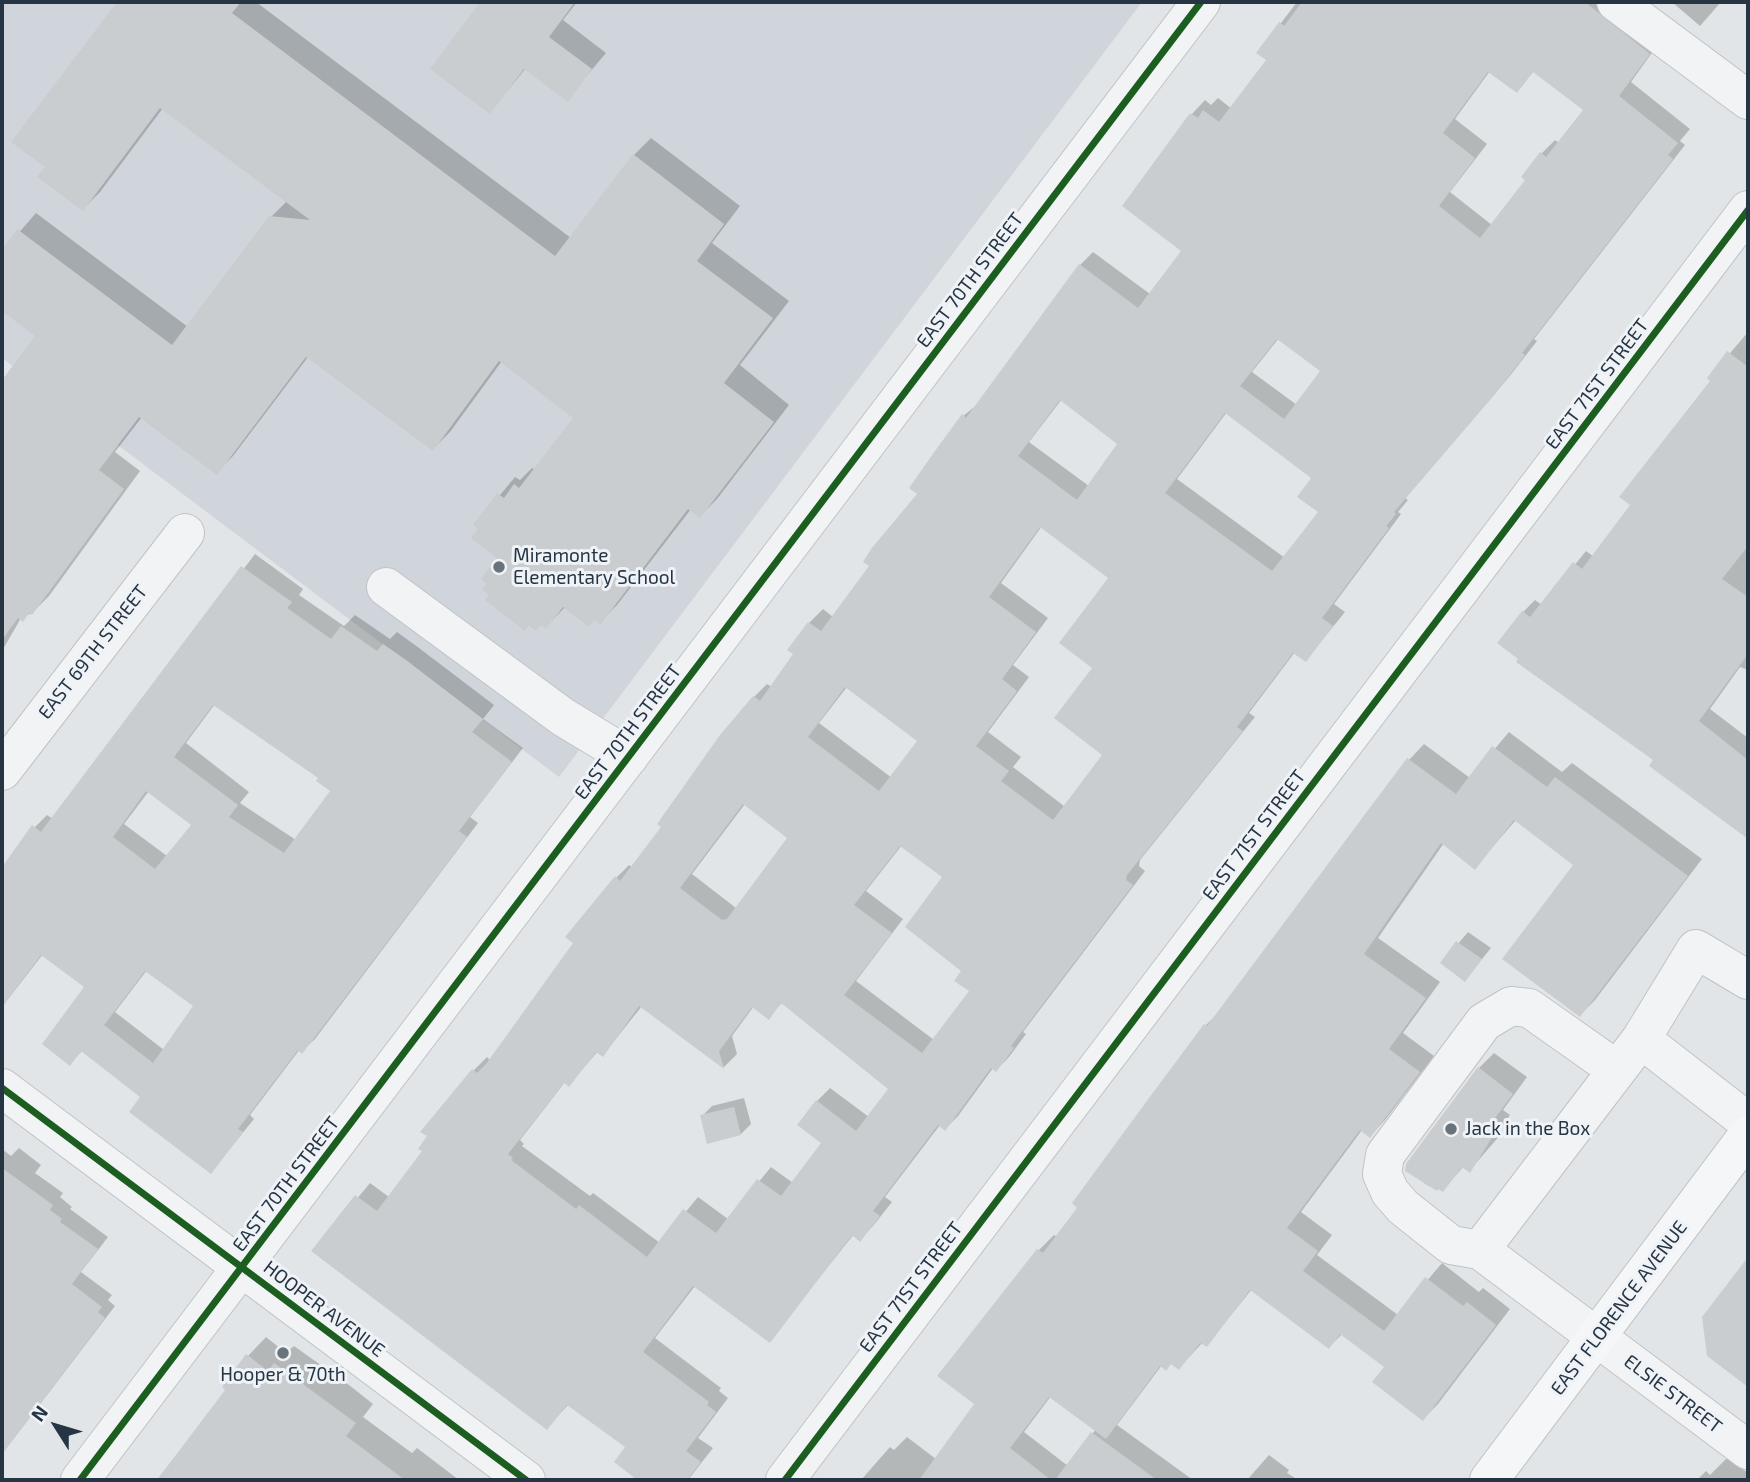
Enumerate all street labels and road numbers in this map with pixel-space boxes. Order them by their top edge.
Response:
street label: EAST 70TH STREET [912,208,1028,352]
street label: EAST 71ST STREET [1541,314,1653,454]
street label: EAST 69TH STREET [34,580,152,724]
street label: EAST 70TH STREET [570,660,686,804]
street label: EAST 71ST STREET [1198,765,1310,905]
street label: EAST 70TH STREET [228,1112,344,1256]
street label: EAST FLORENCE AVENUE [1546,1216,1692,1400]
street label: EAST 71ST STREET [855,1217,967,1357]
street label: HOOPER AVENUE [259,1256,389,1362]
street label: ELSIE STREET [1620,1350,1726,1438]

